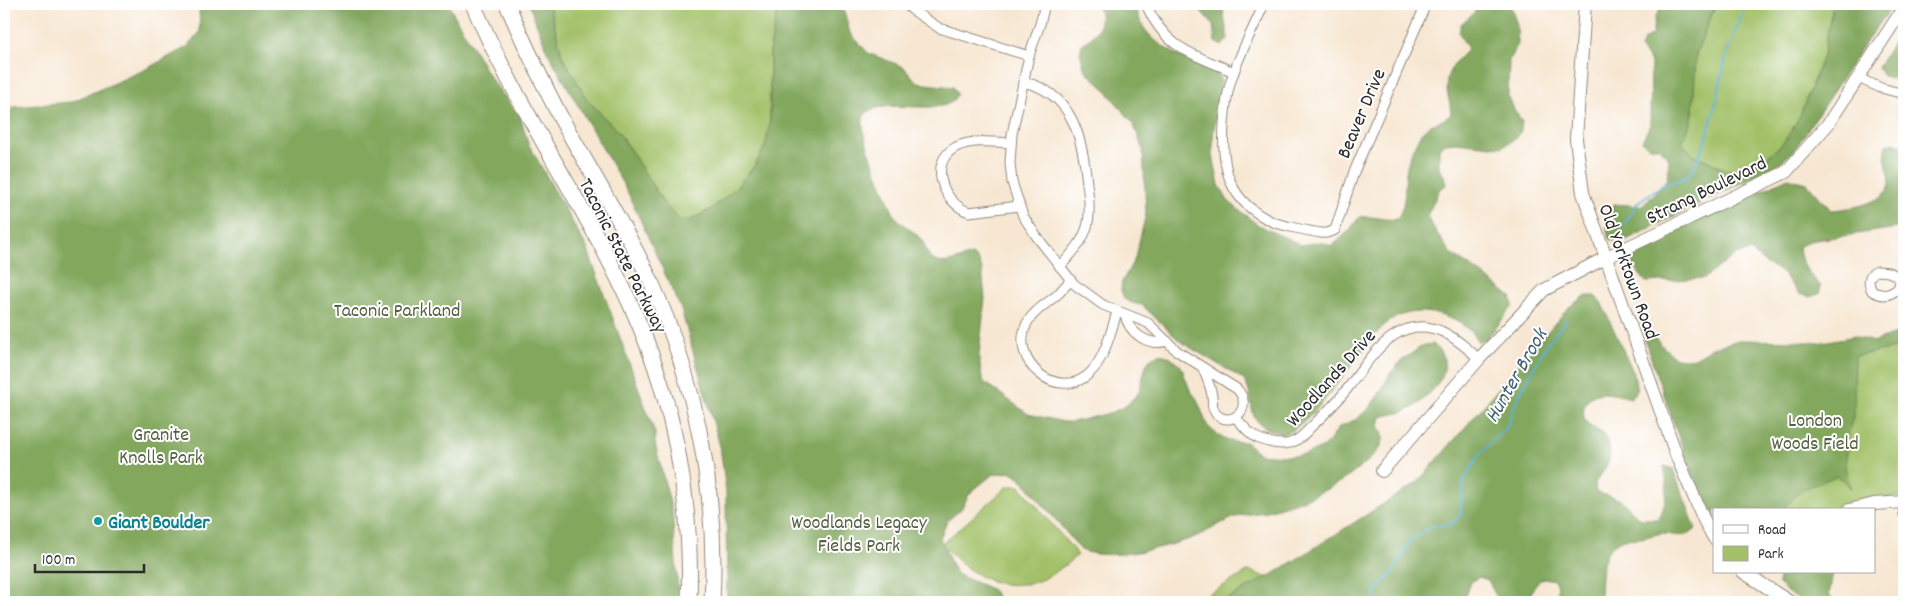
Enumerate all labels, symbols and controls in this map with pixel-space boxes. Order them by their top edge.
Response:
street label: Beaver Drive [1331,65,1394,164]
street label: Strang Boulevard [1642,150,1772,233]
street label: Taconic State Parkway [570,174,673,340]
street label: Old Yorktown Road [1590,200,1665,344]
park label: Taconic Parkland [334,298,460,326]
water label: Hunter Brook [1479,322,1558,429]
street label: Woodlands Drive [1281,324,1384,434]
park label: London Woods Field [1771,408,1859,459]
park label: Granite Knolls Park [119,422,203,473]
legend [1713,508,1876,574]
place label: Giant Boulder [108,510,210,538]
park label: Woodlands Legacy Fields Park [791,510,928,561]
marker: Giant Boulder [92,515,104,527]
text: Road [1758,520,1786,542]
scale bar [35,541,144,573]
text: Park [1758,544,1784,566]
text: 100 m [42,550,75,572]

